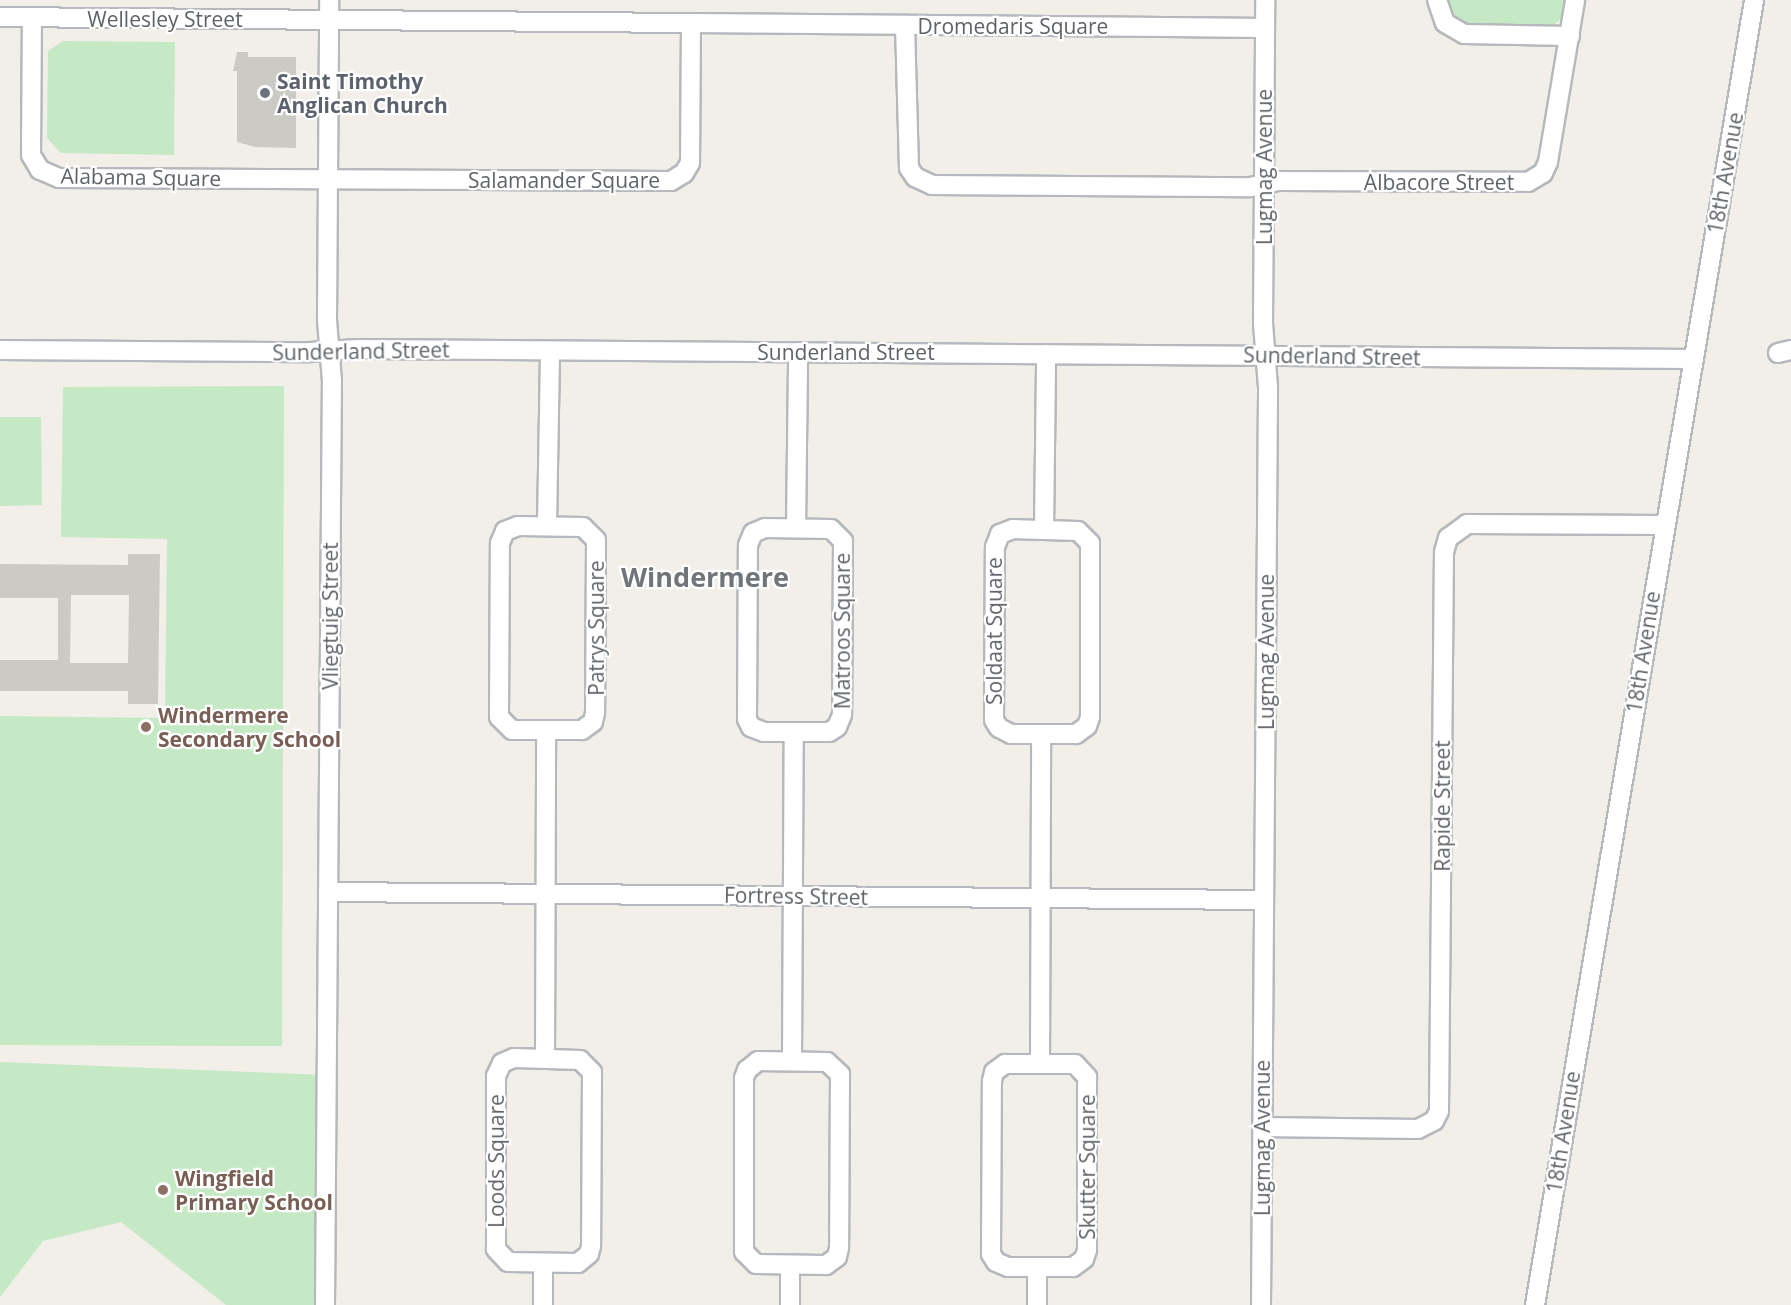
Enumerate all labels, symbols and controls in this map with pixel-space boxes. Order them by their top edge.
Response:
street label: Wellesley Street [87,6,243,32]
street label: Dromedaris Square [918,13,1108,39]
place label: Saint Timothy Anglican Church [277,68,448,118]
marker: Saint Timothy Anglican Church [258,86,272,100]
street label: Lugmag Avenue [1251,89,1277,245]
street label: 18th Avenue [1702,110,1748,236]
street label: Alabama Square [60,163,222,191]
street label: Salamander Square [468,167,660,193]
street label: Albacore Street [1364,169,1514,195]
street label: Sunderland Street [272,337,450,365]
street label: Sunderland Street [757,339,935,365]
street label: Sunderland Street [1243,342,1421,370]
street label: Vliegtuig Street [317,542,343,690]
street label: Matroos Square [829,553,855,709]
street label: Soldaat Square [981,557,1007,705]
street label: Patrys Square [583,560,609,696]
district label: Windermere [621,561,789,593]
street label: Lugmag Avenue [1253,574,1279,730]
street label: 18th Avenue [1621,589,1665,715]
place label: Windermere Secondary School [158,702,341,752]
marker: Windermere Secondary School [139,720,153,734]
street label: Rapide Street [1429,740,1455,872]
street label: Fortress Street [724,882,868,910]
street label: Lugmag Avenue [1249,1060,1275,1216]
street label: 18th Avenue [1541,1069,1585,1195]
street label: Loods Square [483,1094,509,1228]
street label: Skutter Square [1074,1094,1100,1240]
place label: Wingfield Primary School [175,1165,333,1215]
marker: Wingfield Primary School [156,1183,170,1197]

